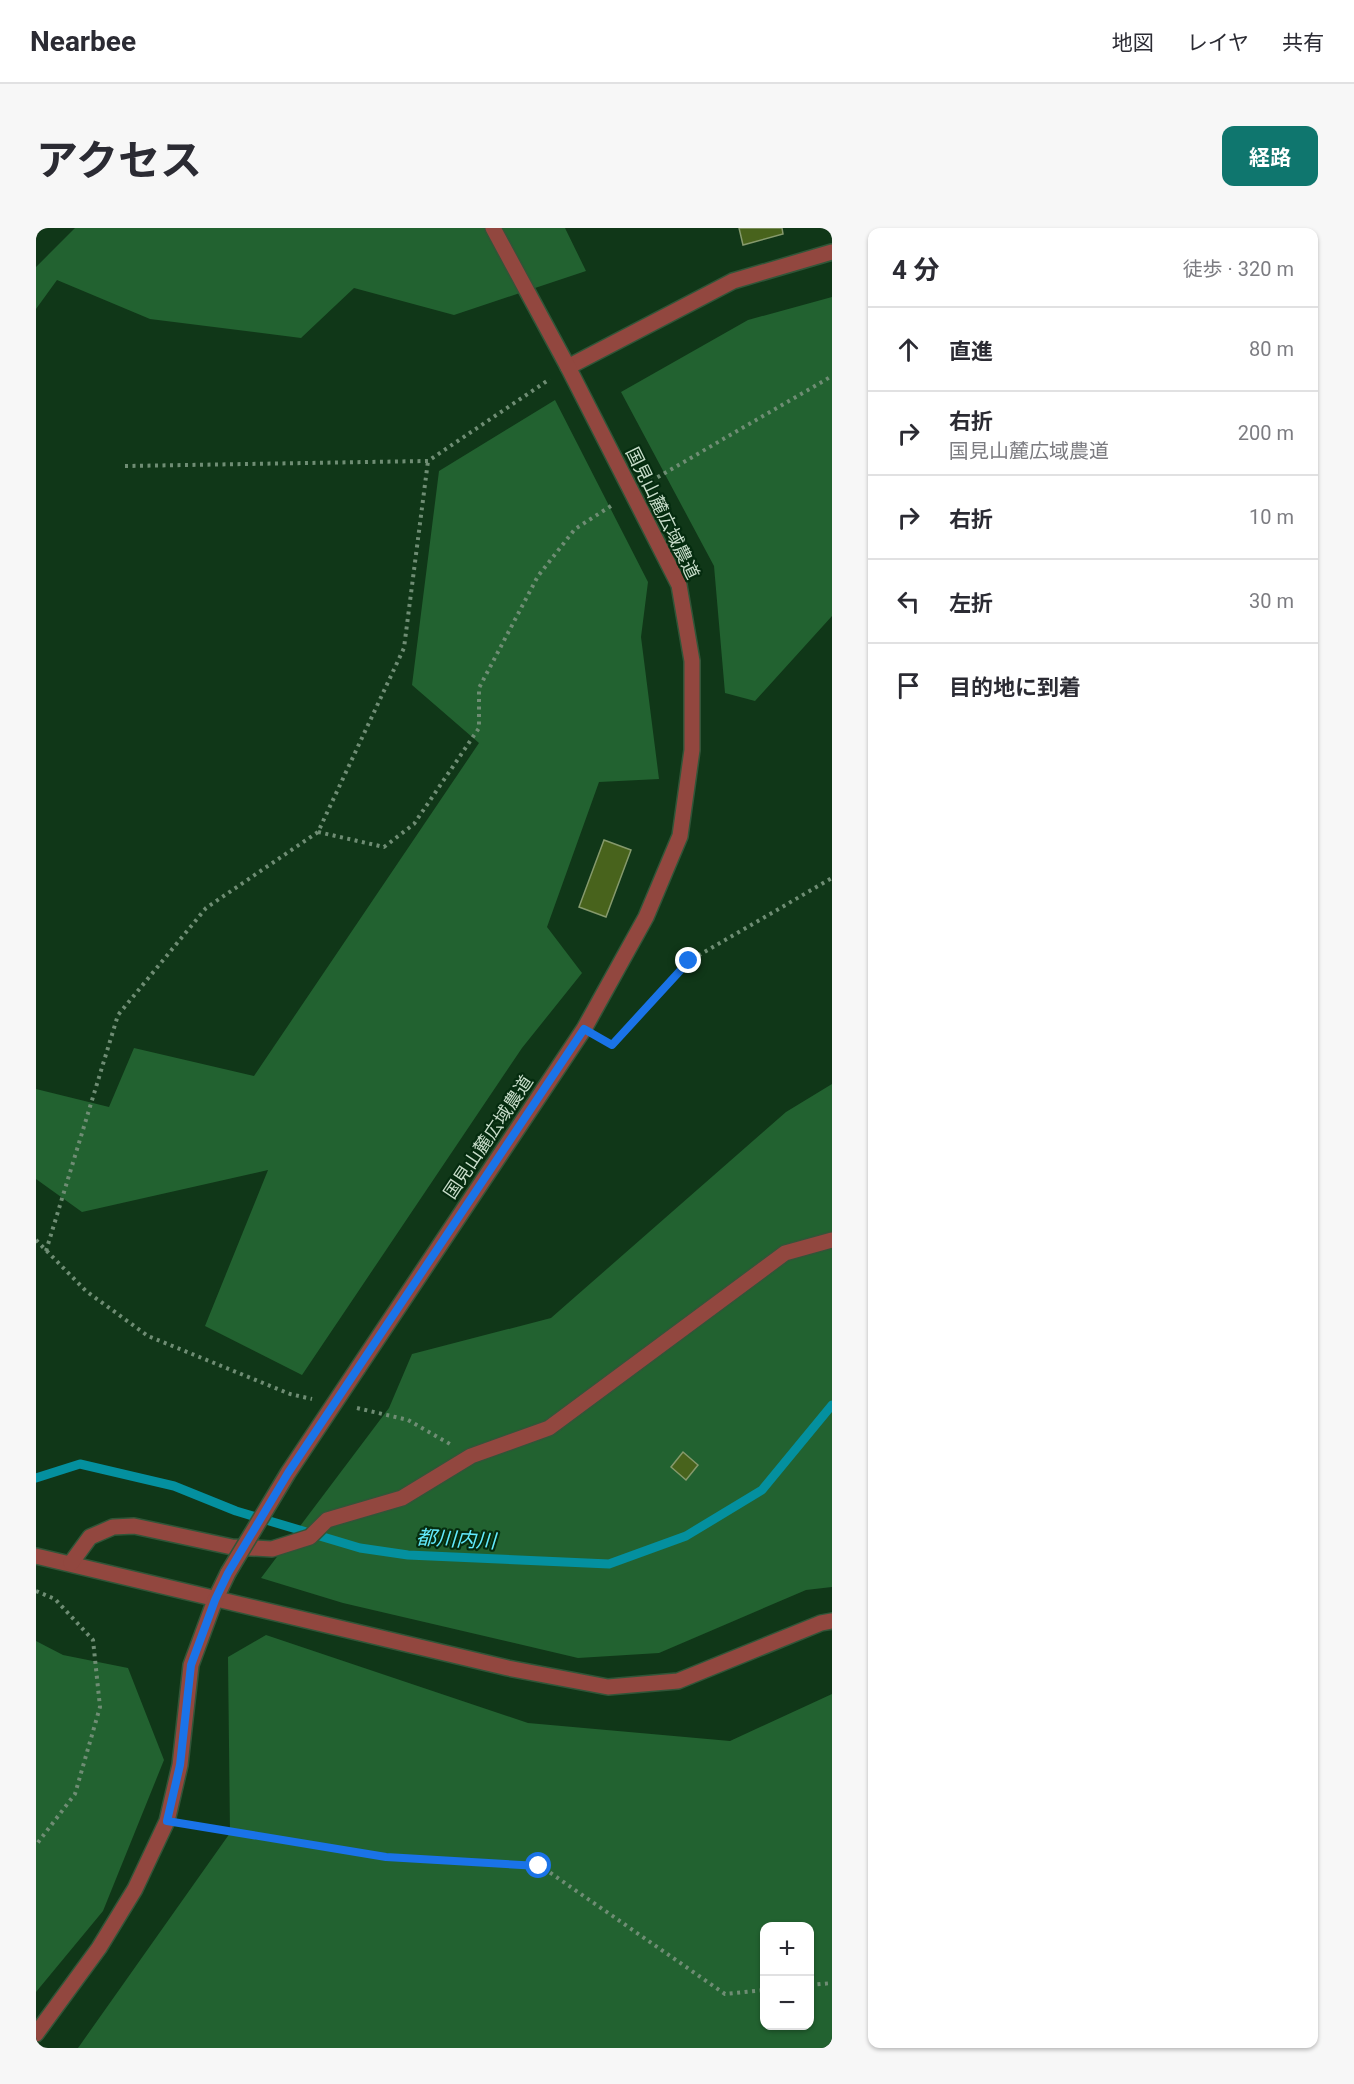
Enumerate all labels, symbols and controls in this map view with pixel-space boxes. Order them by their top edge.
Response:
text: Nearbee [30,25,136,58]
text: 地図 [1112,31,1154,55]
text: レイヤ [1187,31,1249,55]
text: 共有 [1282,31,1324,55]
button: 経路 [1222,126,1318,186]
text: アクセス [36,136,202,185]
text: 4 分 [892,255,939,285]
text: 徒歩 · 320 m [1183,257,1294,281]
icon: ahead [892,333,925,366]
text: 80 m [1249,337,1294,361]
text: 直進 [949,339,993,364]
text: 右折 [949,409,993,434]
icon: right [892,417,925,450]
text: 200 m [1238,421,1294,445]
text: 国見山麓広域農道 [949,439,1109,463]
street label: 国見山麓広域農道 [622,444,704,582]
icon: right [892,501,925,534]
text: 10 m [1249,505,1294,529]
text: 右折 [949,507,993,532]
icon: left [892,585,925,618]
text: 30 m [1249,589,1294,613]
text: 左折 [949,591,993,616]
icon: arrive [892,669,925,702]
text: 目的地に到着 [949,675,1081,700]
route end [675,947,701,973]
street label: 国見山麓広域農道 [439,1071,537,1203]
water label: 都川内川 [415,1525,499,1553]
route start [525,1852,551,1878]
map controls [760,1922,814,2030]
button: + [760,1922,814,1976]
button: − [760,1976,814,2030]

